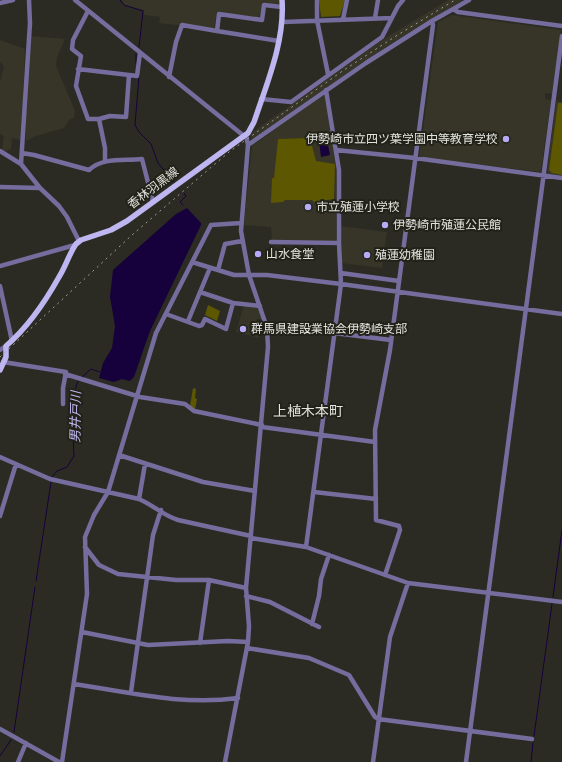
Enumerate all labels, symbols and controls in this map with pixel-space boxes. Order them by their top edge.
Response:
place label: 伊勢崎市立四ツ葉学園中等教育学校 [306,132,498,146]
marker: 伊勢崎市立四ツ葉学園中等教育学校 [501,134,511,144]
street label: 香林羽黒線 [125,164,181,212]
place label: 市立殖蓮小学校 [316,200,400,214]
marker: 市立殖蓮小学校 [303,202,313,212]
place label: 伊勢崎市殖蓮公民館 [393,218,501,232]
marker: 伊勢崎市殖蓮公民館 [380,220,390,230]
place label: 山水食堂 [266,247,314,261]
place label: 殖蓮幼稚園 [375,248,435,262]
marker: 山水食堂 [253,249,263,259]
marker: 殖蓮幼稚園 [362,250,372,260]
place label: 群馬県建設業協会伊勢崎支部 [251,322,407,336]
marker: 群馬県建設業協会伊勢崎支部 [238,324,248,334]
water label: 男井戸川 [68,389,83,443]
district label: 上植木本町 [273,403,343,420]

